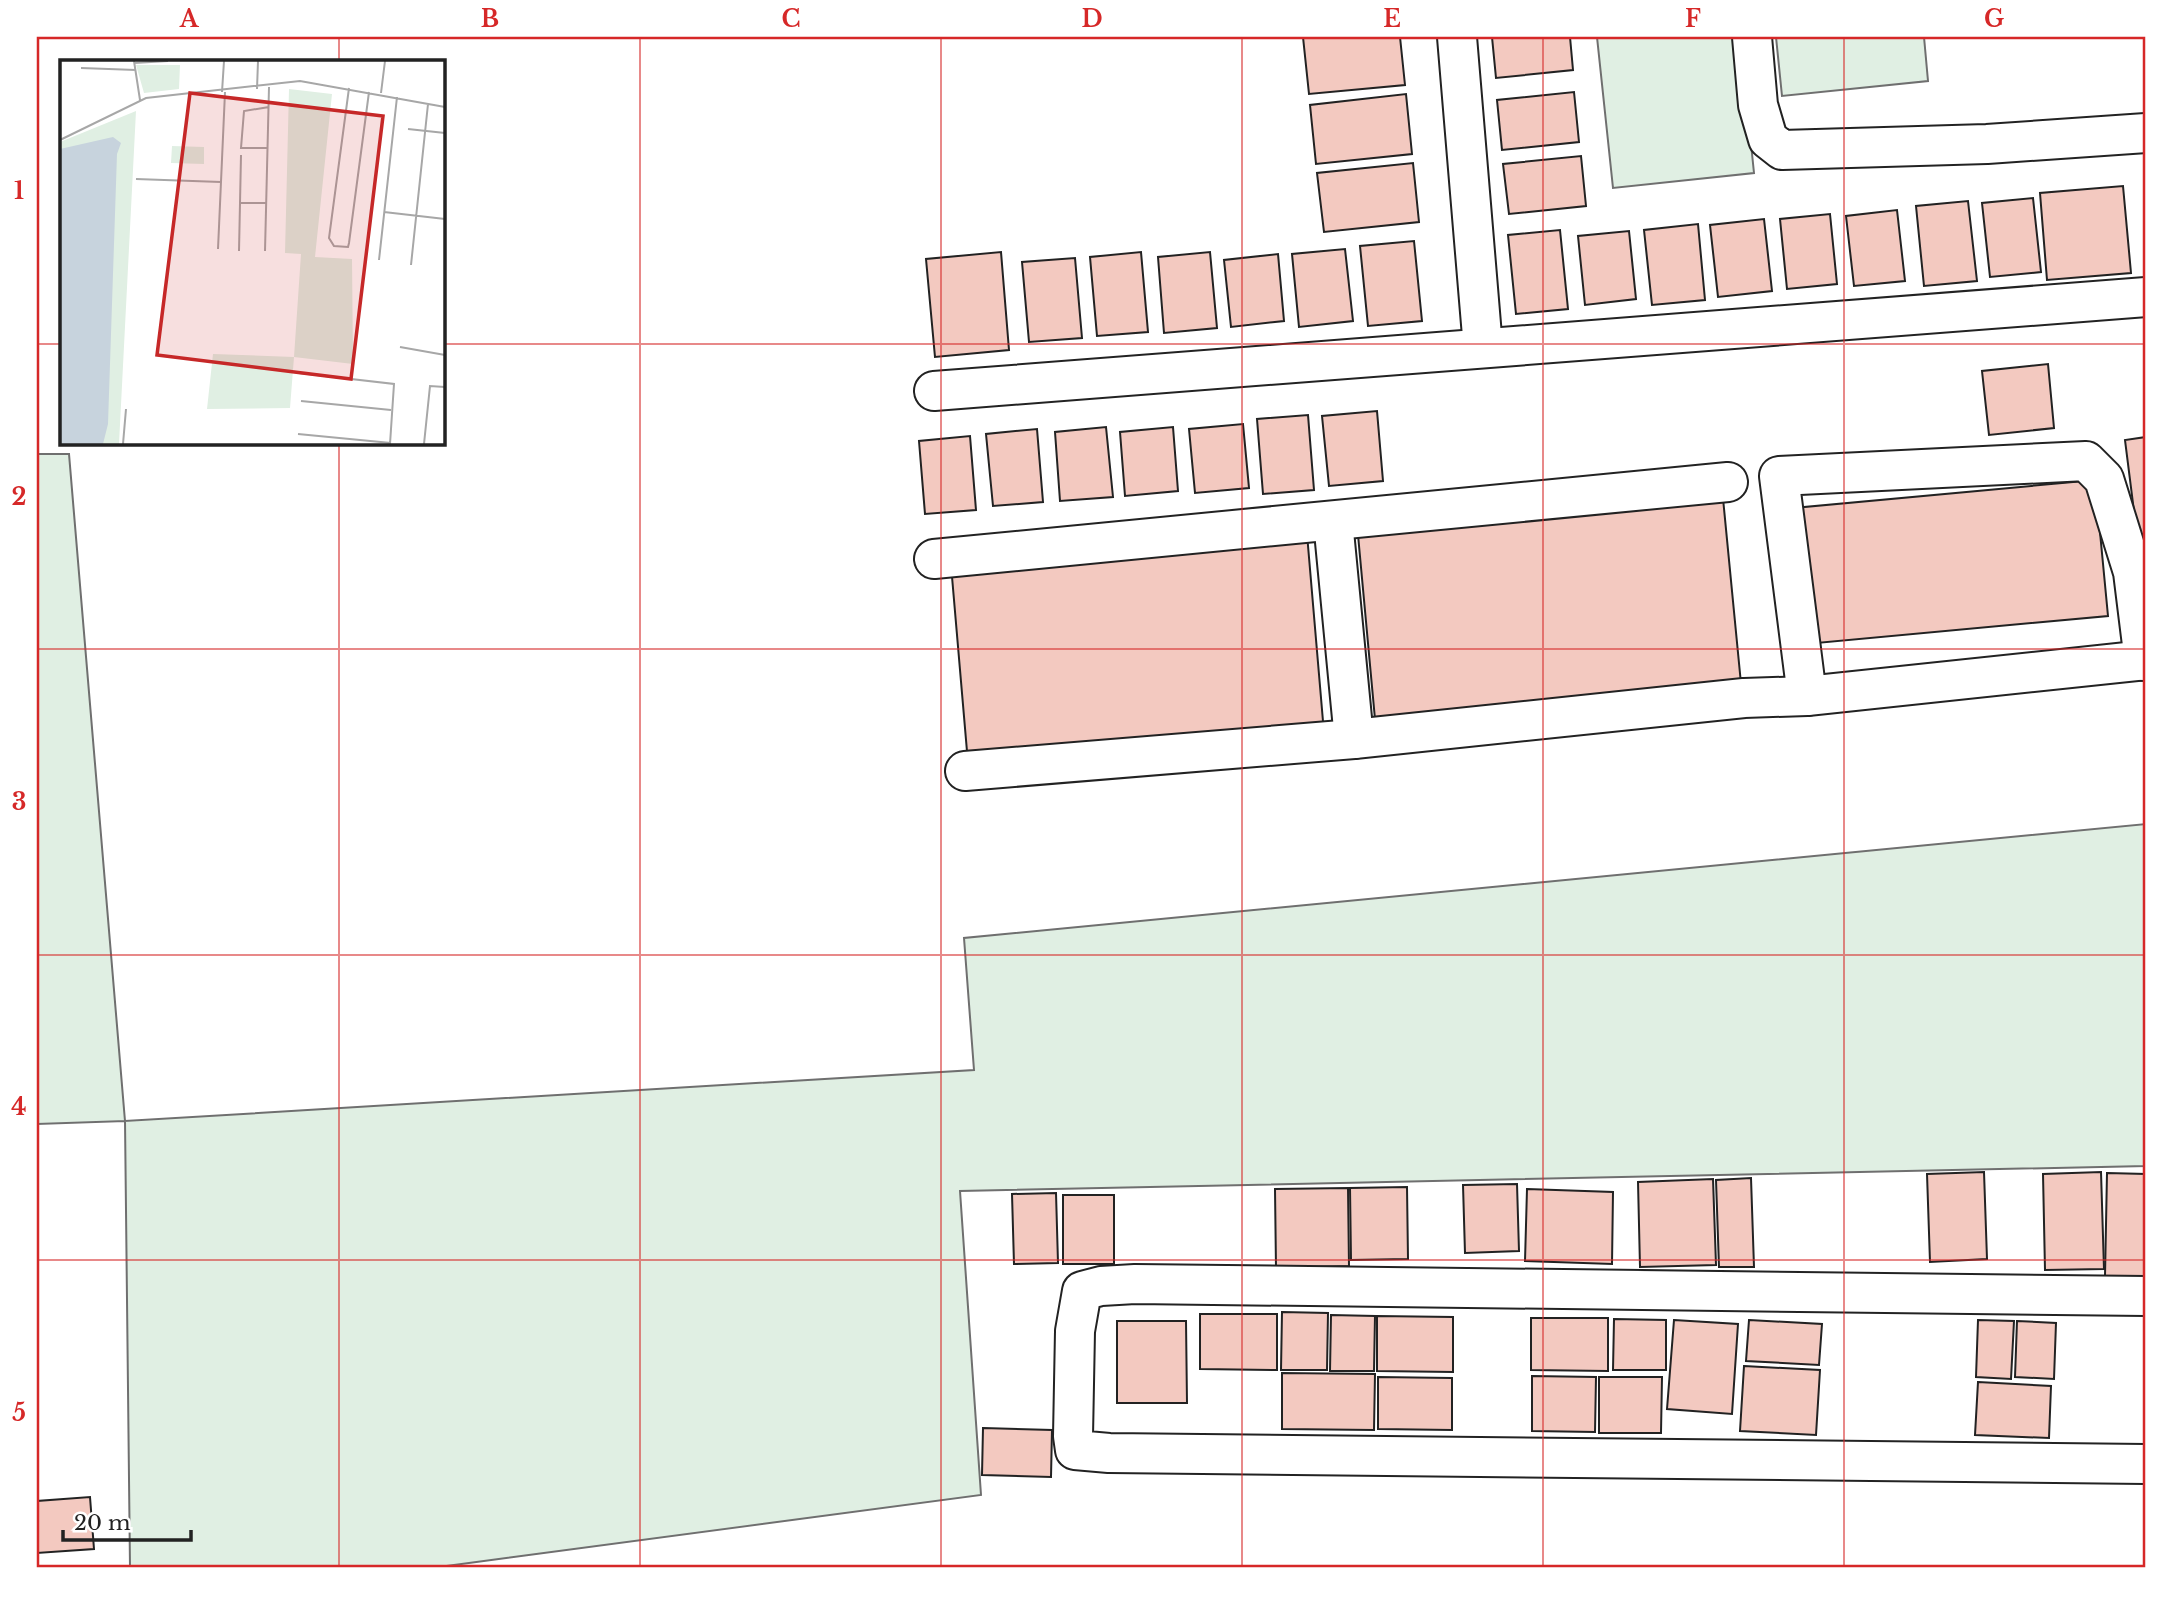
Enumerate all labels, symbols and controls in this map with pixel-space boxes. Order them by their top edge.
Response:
text: A [179,5,200,33]
text: B [481,5,499,33]
text: C [782,5,800,33]
text: D [1081,5,1103,33]
text: E [1383,5,1401,33]
text: F [1685,5,1701,33]
text: G [1984,5,2004,33]
inset map [60,60,444,444]
text: 1 [14,177,24,205]
text: 2 [12,483,26,511]
text: 3 [12,788,26,816]
text: 4 [11,1093,27,1121]
text: 5 [12,1399,26,1427]
scale bar [63,1499,191,1543]
text: 20 m [74,1510,131,1536]

